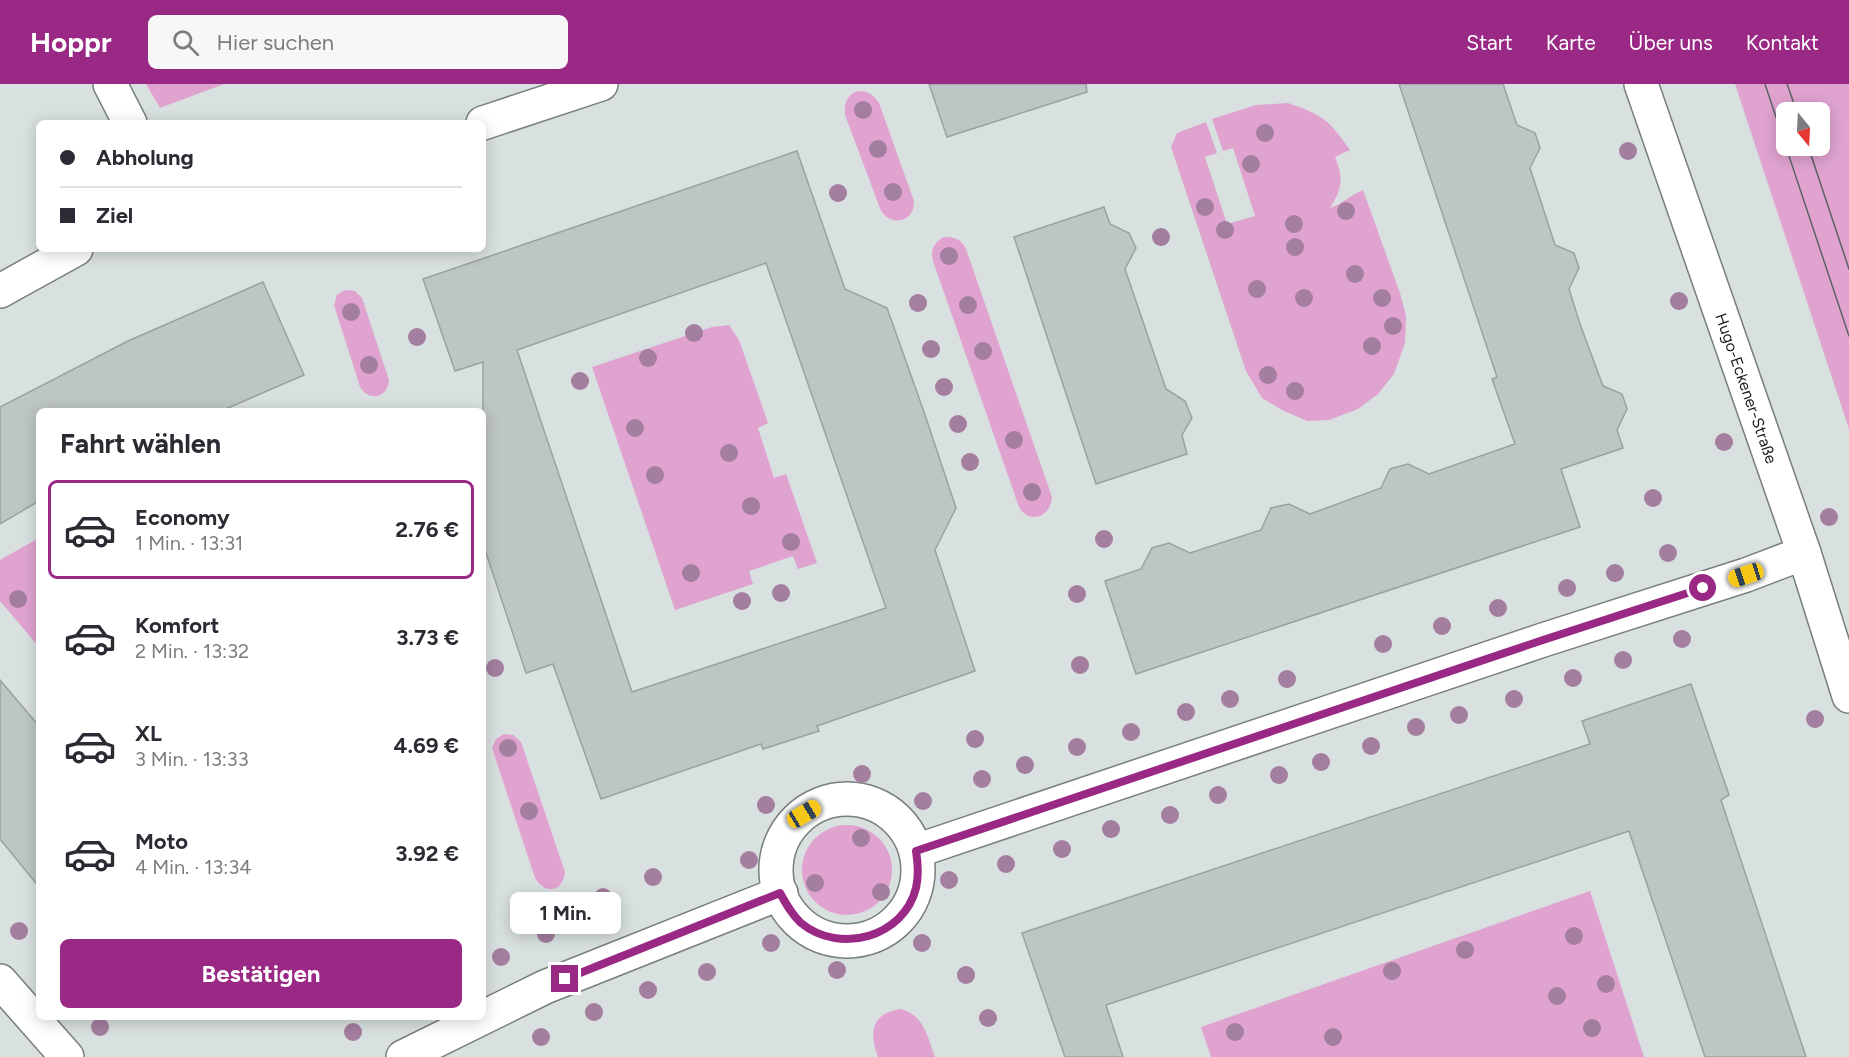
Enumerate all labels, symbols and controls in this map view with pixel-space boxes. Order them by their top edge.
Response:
search box [148,15,568,69]
text: Hoppr [30,25,112,59]
icon: search [169,26,202,59]
text: Hier suchen [217,29,334,56]
text: Start [1466,30,1513,55]
text: Karte [1546,30,1596,55]
text: Über uns [1629,30,1713,55]
text: Kontakt [1746,30,1819,55]
north arrow [1776,102,1830,156]
map controls [1776,102,1830,156]
text: Abholung [96,144,194,171]
text: Ziel [96,202,133,229]
street label: Hugo-Eckener-Straße [1712,310,1782,466]
text: Fahrt wählen [60,427,221,460]
icon: car [63,503,117,557]
text: Economy [135,504,230,531]
text: 2.76 € [395,516,459,543]
text: 1 Min. · 13:31 [135,531,243,555]
car [1726,561,1766,589]
route start [1689,574,1716,601]
icon: car [63,611,117,665]
text: Komfort [135,612,219,639]
text: 3.73 € [396,624,459,651]
text: 2 Min. · 13:32 [135,639,249,663]
icon: car [63,719,117,773]
text: XL [135,720,162,747]
text: 4.69 € [394,732,459,759]
text: 3 Min. · 13:33 [135,747,249,771]
car [784,797,824,831]
icon: car [63,827,117,881]
text: Moto [135,828,188,855]
text: 3.92 € [395,840,459,867]
text: 4 Min. · 13:34 [135,855,252,879]
callout: 1 Min. [510,892,620,934]
text: 1 Min. [540,901,591,925]
button: Bestätigen [60,939,462,1008]
route end [551,965,578,992]

